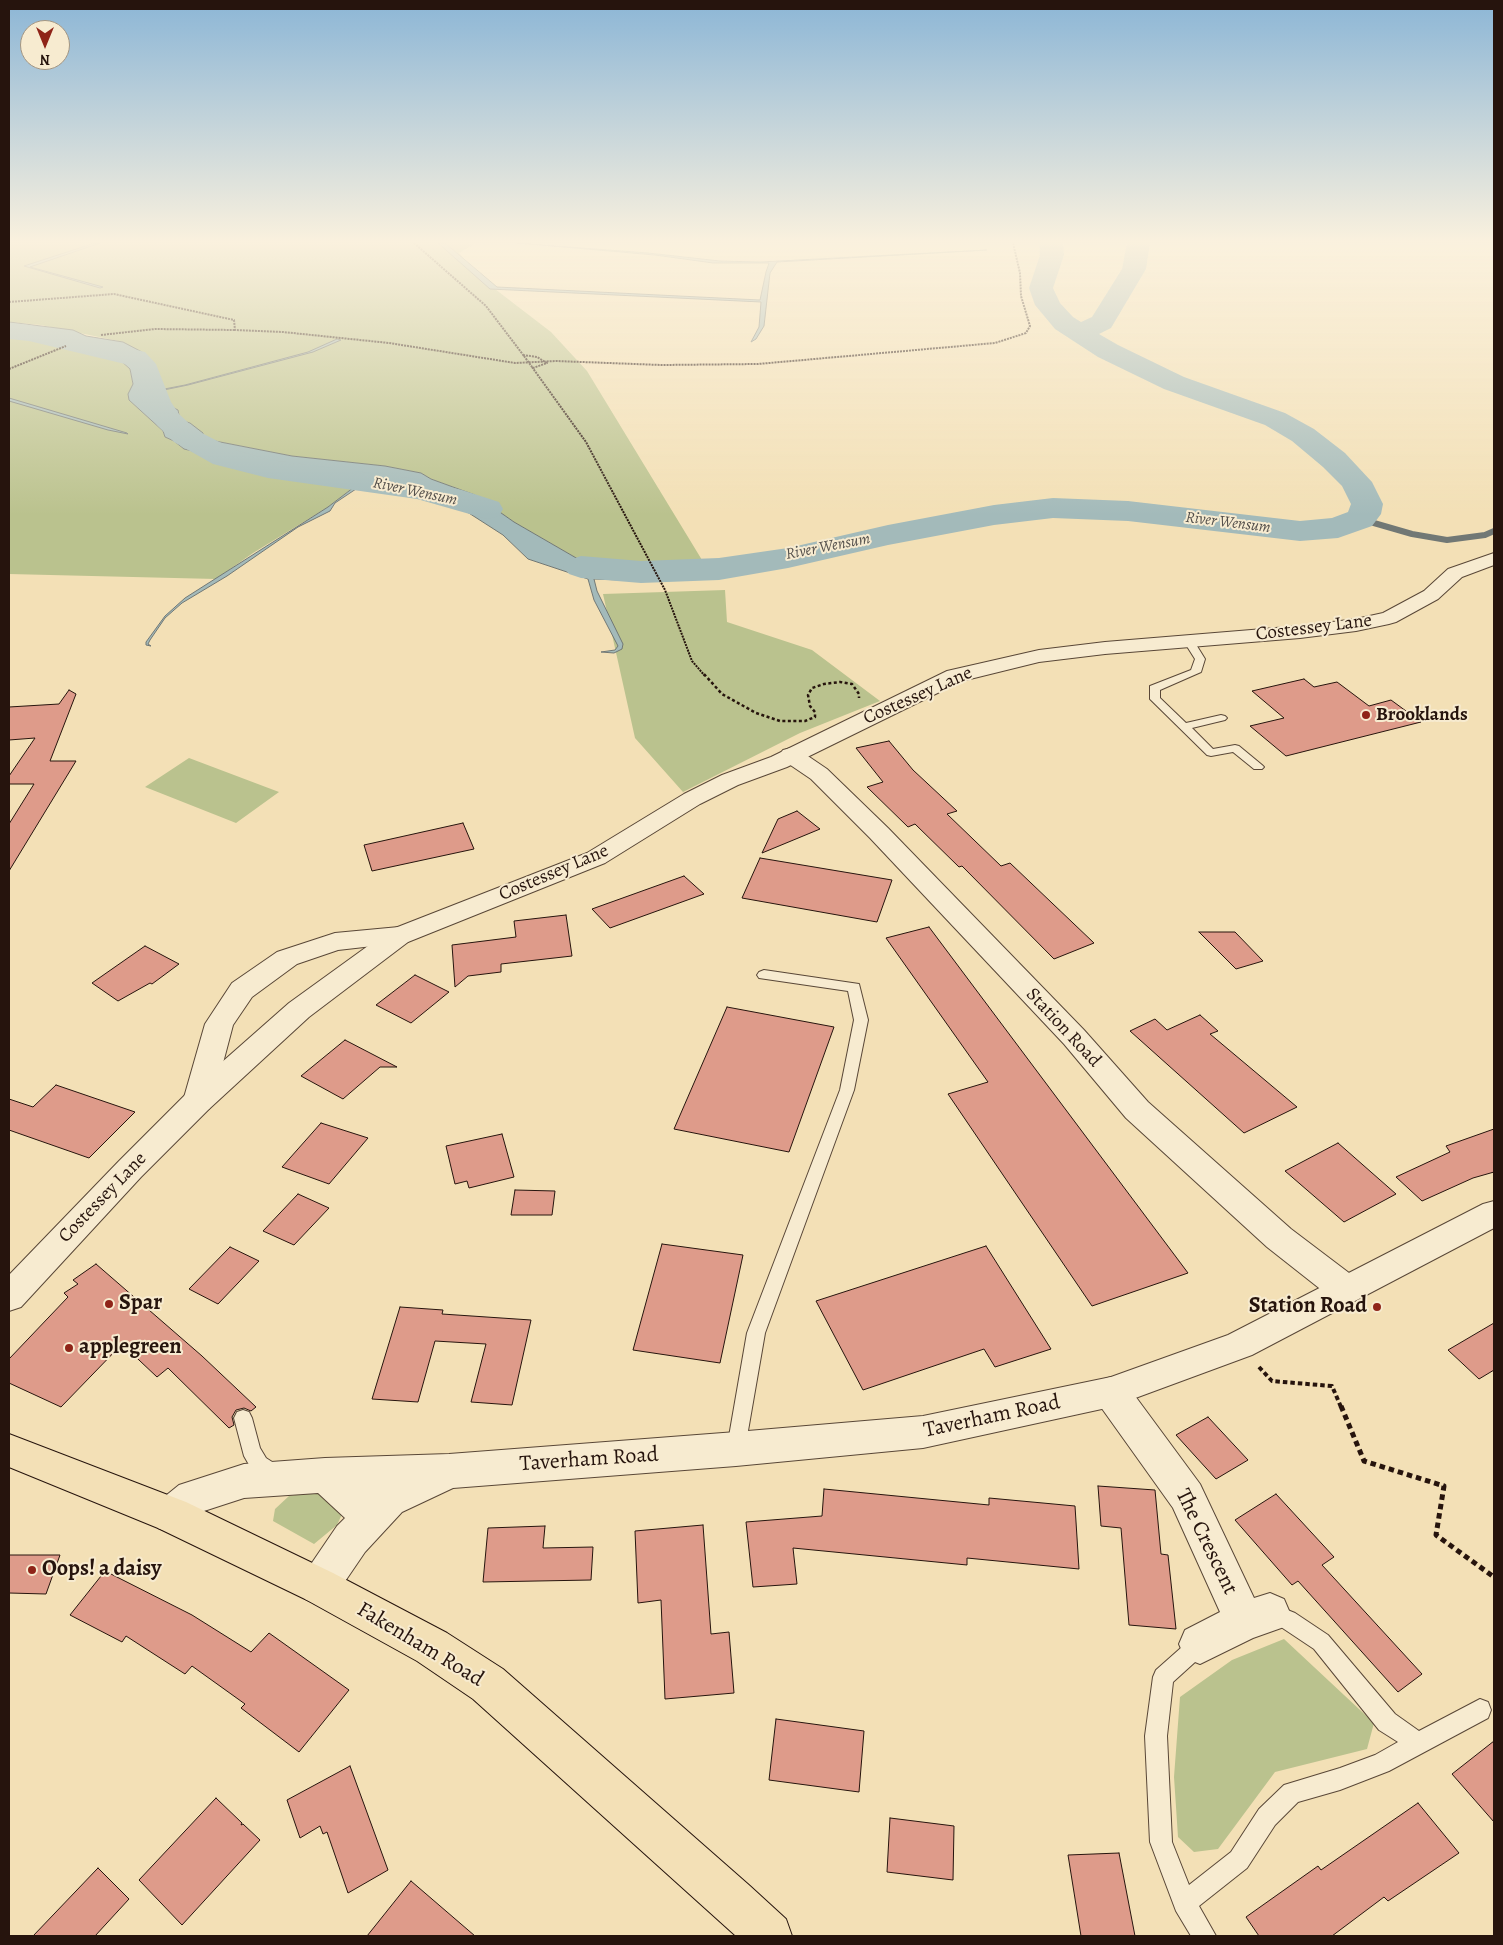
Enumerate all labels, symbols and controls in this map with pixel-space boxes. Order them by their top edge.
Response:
north arrow [20,20,70,70]
text: N [40,50,50,69]
water label: River Wensum [371,474,459,510]
water label: River Wensum [1184,508,1272,538]
water label: River Wensum [784,529,872,565]
street label: Costessey Lane [1255,610,1373,646]
street label: Costessey Lane [860,662,976,730]
place label: Brooklands [1376,704,1468,726]
marker: Brooklands [1360,709,1372,721]
street label: Costessey Lane [496,840,612,906]
street label: Station Road [1021,984,1105,1072]
street label: Costessey Lane [54,1148,152,1248]
place label: Spar [119,1291,162,1317]
place label: Station Road [1249,1294,1367,1320]
marker: Spar [103,1298,115,1310]
marker: Station Road [1371,1301,1383,1313]
place label: applegreen [79,1335,182,1361]
marker: applegreen [63,1342,75,1354]
street label: Taverham Road [921,1390,1063,1444]
street label: Taverham Road [519,1442,659,1478]
street label: The Crescent [1169,1485,1243,1599]
place label: Oops! a daisy [42,1557,161,1583]
marker: Oops! a daisy [26,1564,38,1576]
street label: Fakenham Road [352,1597,488,1693]

